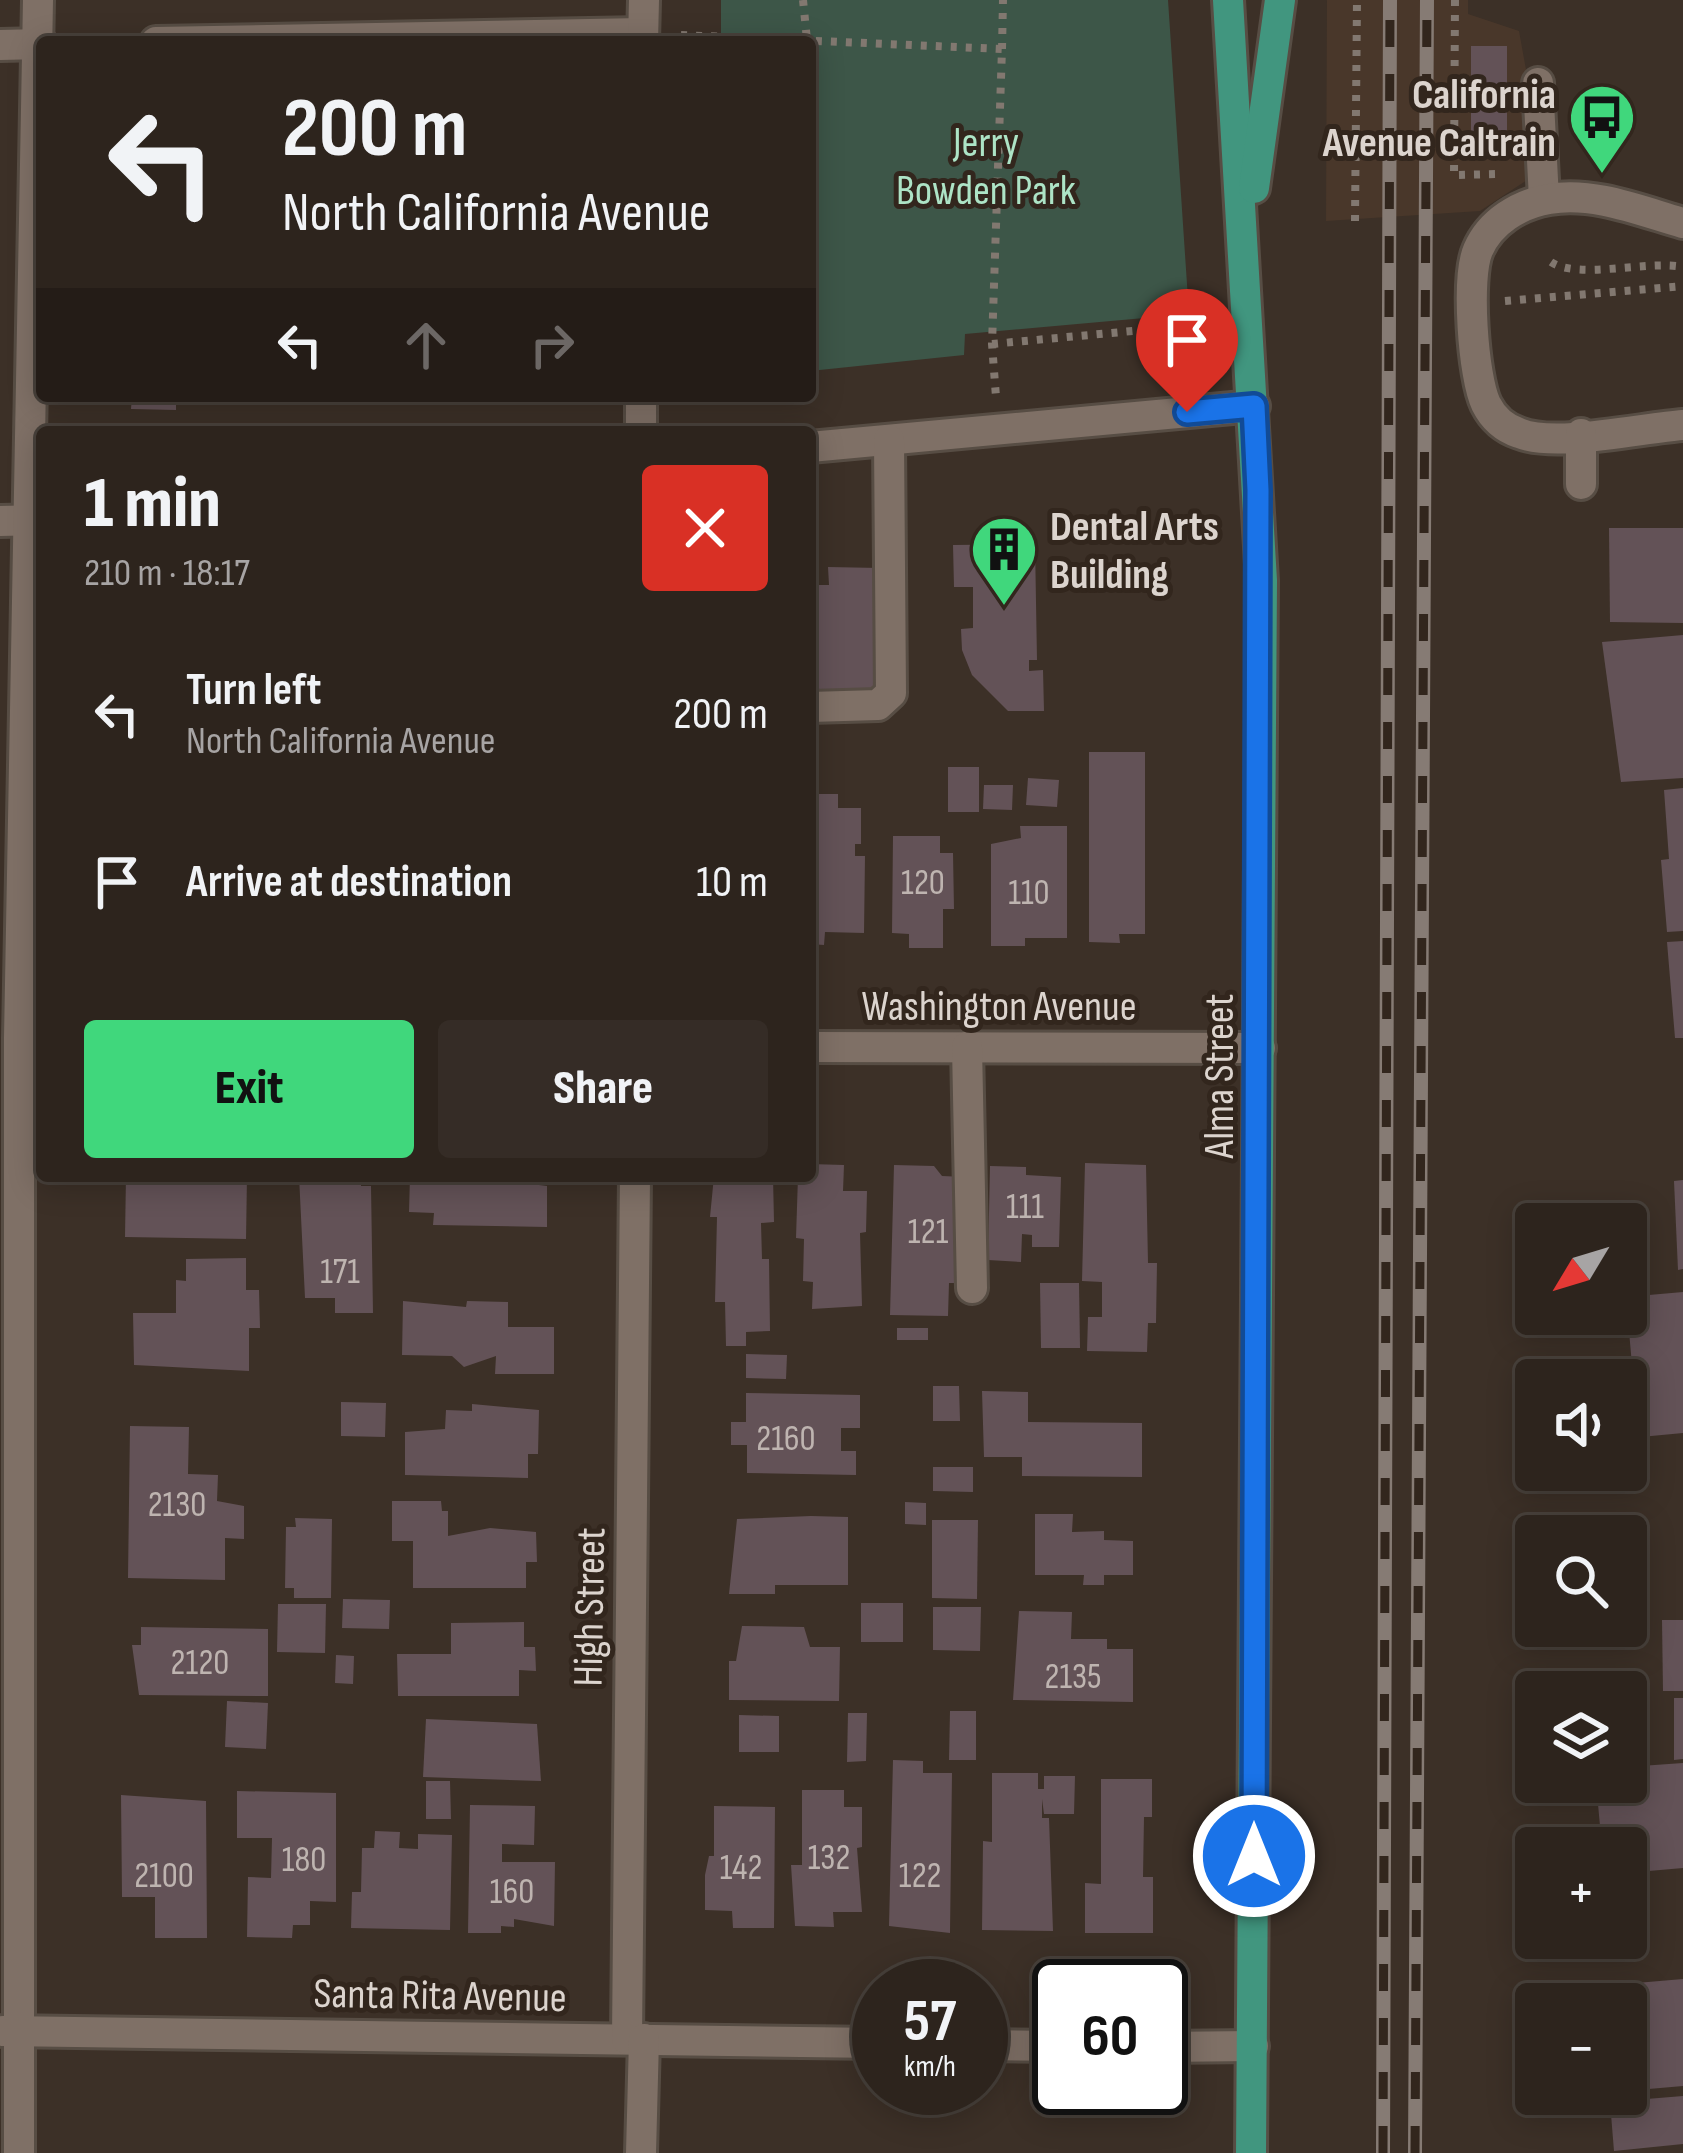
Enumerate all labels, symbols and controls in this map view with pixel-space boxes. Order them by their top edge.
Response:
place label: California Avenue Caltrain [1322,70,1556,169]
text: 200 m [282,79,468,180]
bus stop icon: California Avenue Caltrain [1567,82,1637,176]
icon: left [84,84,240,240]
park label: Jerry Bowden Park [896,118,1076,217]
text: North California Avenue [282,181,710,246]
pin [1136,289,1238,412]
icon: arrive [1154,307,1220,373]
icon: left [267,312,333,378]
icon: ahead [393,312,459,378]
icon: right [519,312,585,378]
text: 1 min [84,461,221,548]
button: close [642,465,768,591]
place label: Dental Arts Building [1050,502,1219,601]
building icon: Dental Arts Building [969,514,1039,608]
text: 210 m · 18:17 [84,550,250,597]
text: Turn left [186,663,321,718]
icon: left [84,681,150,747]
text: 200 m [673,687,768,742]
text: North California Avenue [186,718,495,765]
icon: arrive [84,849,150,915]
text: Arrive at destination [186,855,512,910]
text: 10 m [696,855,768,910]
house number: 120 [901,862,945,905]
house number: 110 [1008,872,1050,915]
street label: Washington Avenue [861,982,1137,1033]
street label: Alma Street [1195,994,1246,1159]
button: Exit [84,1020,414,1158]
button: Share [438,1020,768,1158]
house number: 111 [1006,1186,1044,1229]
north arrow [1515,1203,1647,1335]
map controls [1515,1203,1647,2115]
house number: 121 [908,1211,949,1254]
house number: 171 [320,1251,360,1294]
button: sound [1515,1359,1647,1491]
house number: 2160 [756,1418,816,1461]
house number: 2130 [148,1484,206,1527]
button: search [1515,1515,1647,1647]
street label: High Street [564,1527,617,1687]
house number: 2120 [171,1642,229,1685]
house number: 2135 [1044,1656,1102,1699]
button: layers [1515,1671,1647,1803]
position arrow [1191,1793,1317,1919]
button: + [1515,1827,1647,1959]
house number: 132 [808,1837,850,1880]
house number: 180 [282,1839,326,1882]
house number: 142 [720,1847,762,1890]
house number: 2100 [134,1855,194,1898]
house number: 122 [899,1855,941,1898]
house number: 160 [490,1871,534,1914]
speed limit sign: 60 [1032,1959,1188,2115]
street label: Santa Rita Avenue [313,1969,567,2024]
button: − [1515,1983,1647,2115]
text: 57 [904,1986,956,2058]
text: km/h [904,2049,956,2085]

